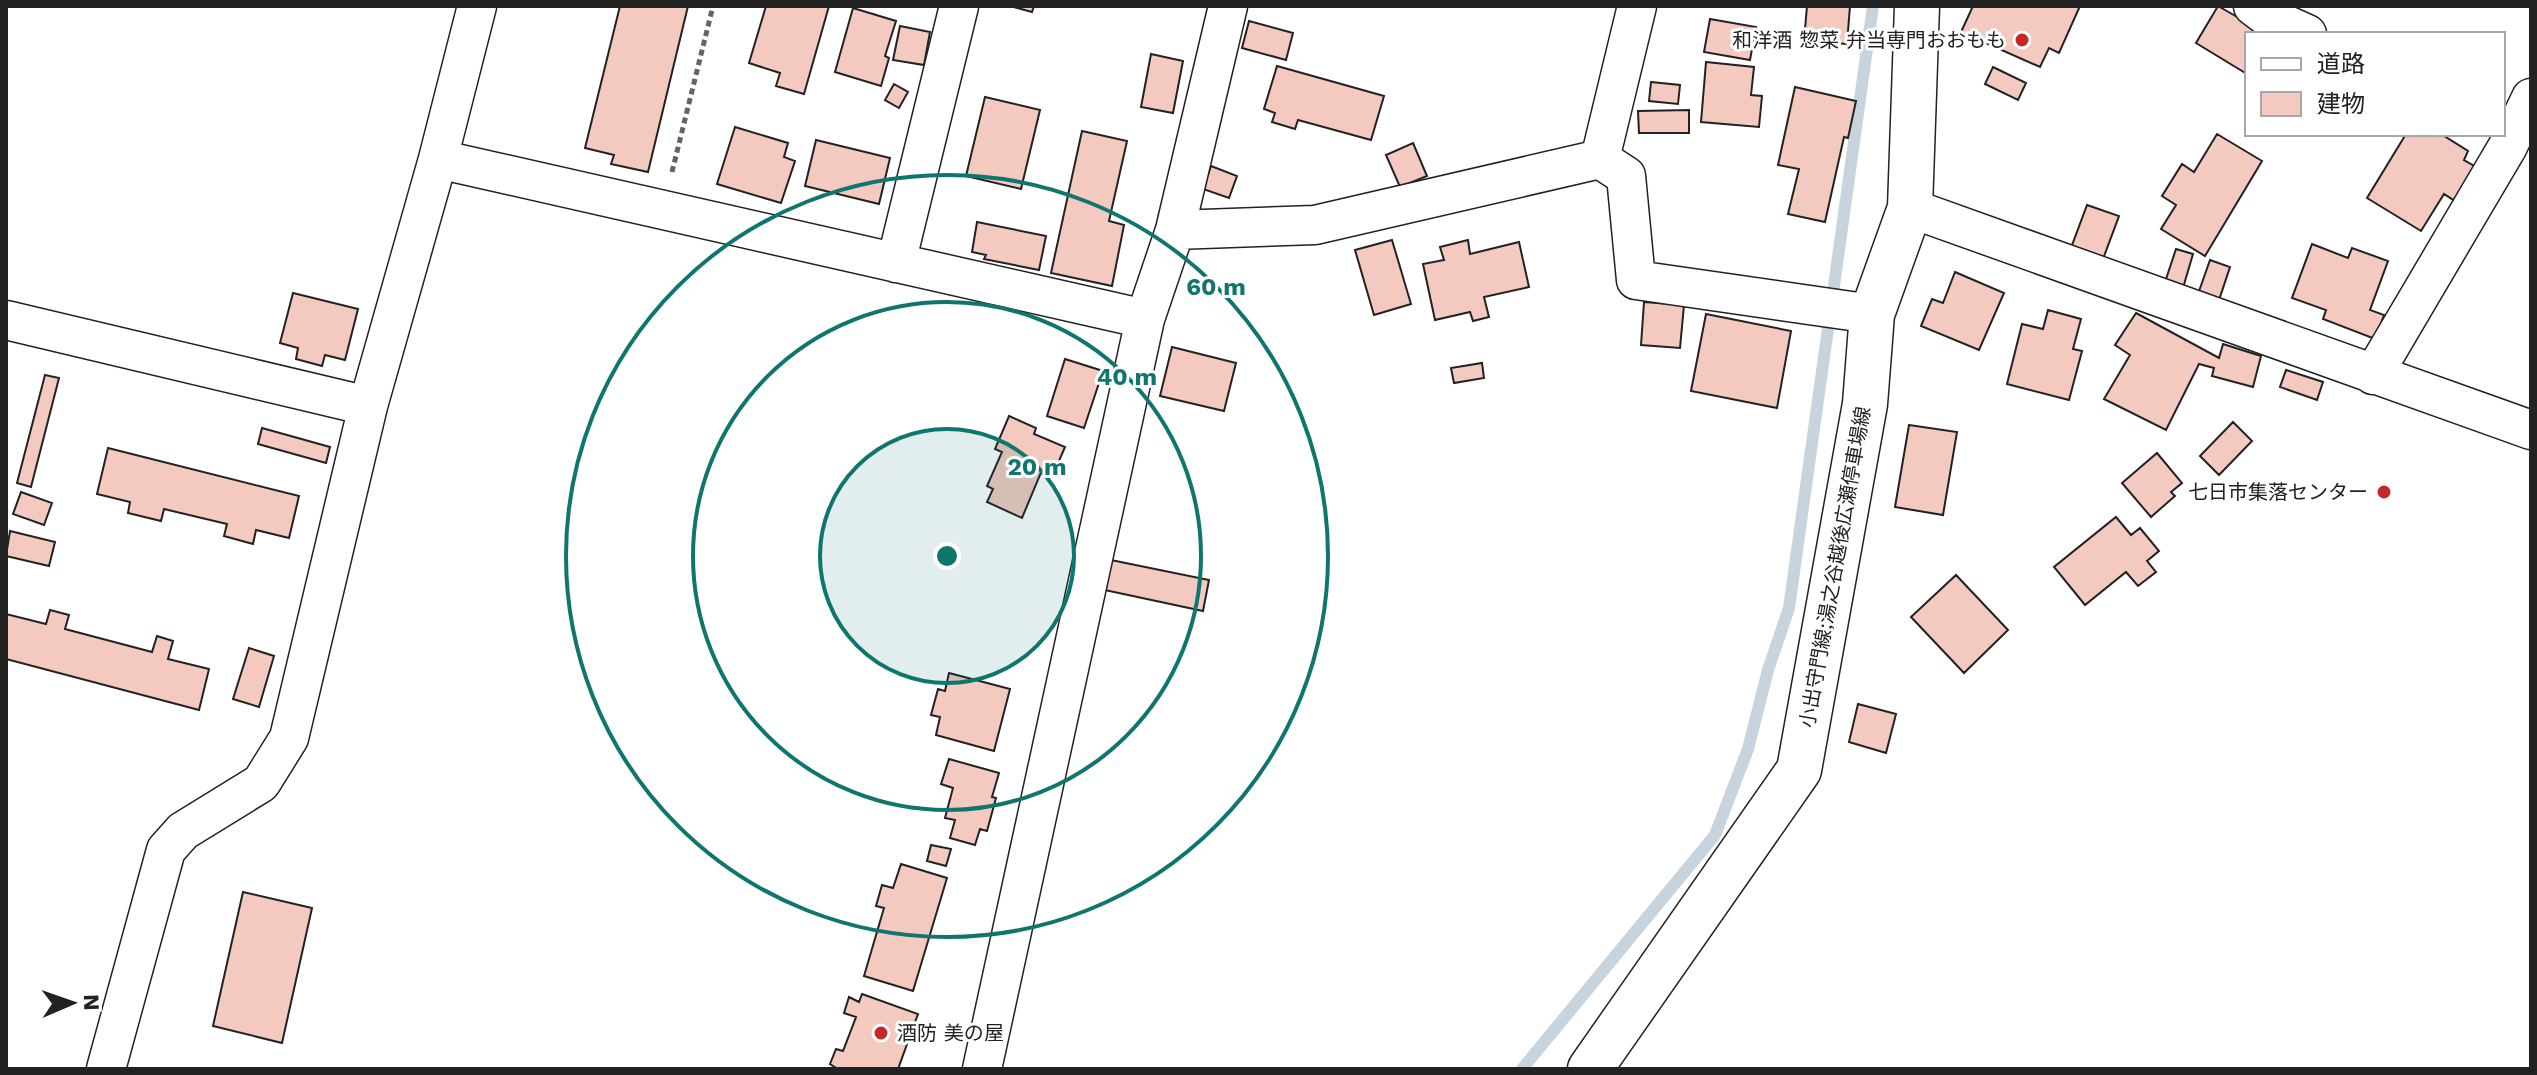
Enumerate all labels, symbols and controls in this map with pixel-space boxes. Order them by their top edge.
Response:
place label: 和洋酒 惣菜 弁当専門おおもも [1732,28,2006,52]
marker: 和洋酒 惣菜 弁当専門おおもも [2013,31,2031,49]
legend [2245,32,2505,136]
text: 道路 [2317,50,2365,78]
text: 建物 [2317,90,2365,118]
text: 60 m [1186,273,1246,301]
text: 40 m [1097,363,1157,391]
street label: 小出守門線;湯之谷越後広瀬停車場線 [1795,404,1875,730]
text: 20 m [1007,453,1067,481]
place label: 七日市集落センター [2188,480,2368,504]
marker: 七日市集落センター [2375,483,2393,501]
centre of rings [933,542,961,570]
north arrow [32,963,112,1043]
text: N [79,994,104,1011]
place label: 酒防 美の屋 [897,1021,1004,1045]
marker: 酒防 美の屋 [872,1024,890,1042]

